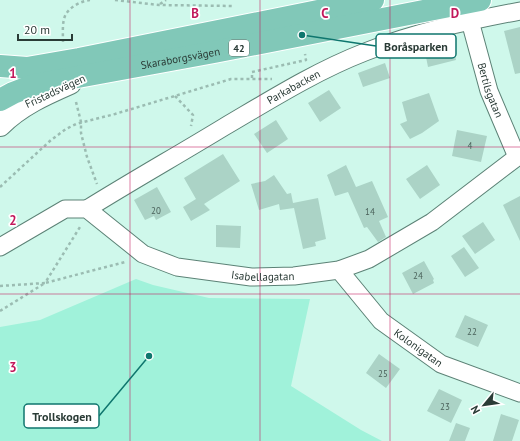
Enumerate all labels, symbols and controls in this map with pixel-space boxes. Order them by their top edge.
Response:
text: B [191,5,199,22]
text: C [321,5,329,22]
text: D [451,5,459,22]
scale bar [18,16,72,42]
text: 20 m [24,22,50,37]
callout: Boråsparken [376,34,456,58]
text: Boråsparken [384,39,448,54]
road number: 42 [229,40,249,56]
street label: Skaraborgsvägen [140,44,221,72]
street label: Bertilsgatan [475,61,506,120]
text: 1 [9,65,17,82]
street label: Parkabacken [264,66,323,107]
street label: Fristadsvägen [23,71,87,111]
house number: 4 [468,140,473,151]
house number: 20 [151,205,161,216]
house number: 14 [365,206,375,217]
text: 2 [9,212,17,229]
street label: Isabellagatan [230,267,295,284]
house number: 24 [413,270,423,281]
street label: Kolonigatan [391,326,446,370]
house number: 22 [467,326,477,337]
text: 3 [9,359,17,376]
house number: 25 [378,368,388,379]
north arrow [464,385,504,425]
house number: 23 [440,401,450,412]
text: N [467,403,483,416]
callout: Trollskogen [24,404,99,428]
text: Trollskogen [32,409,92,424]

